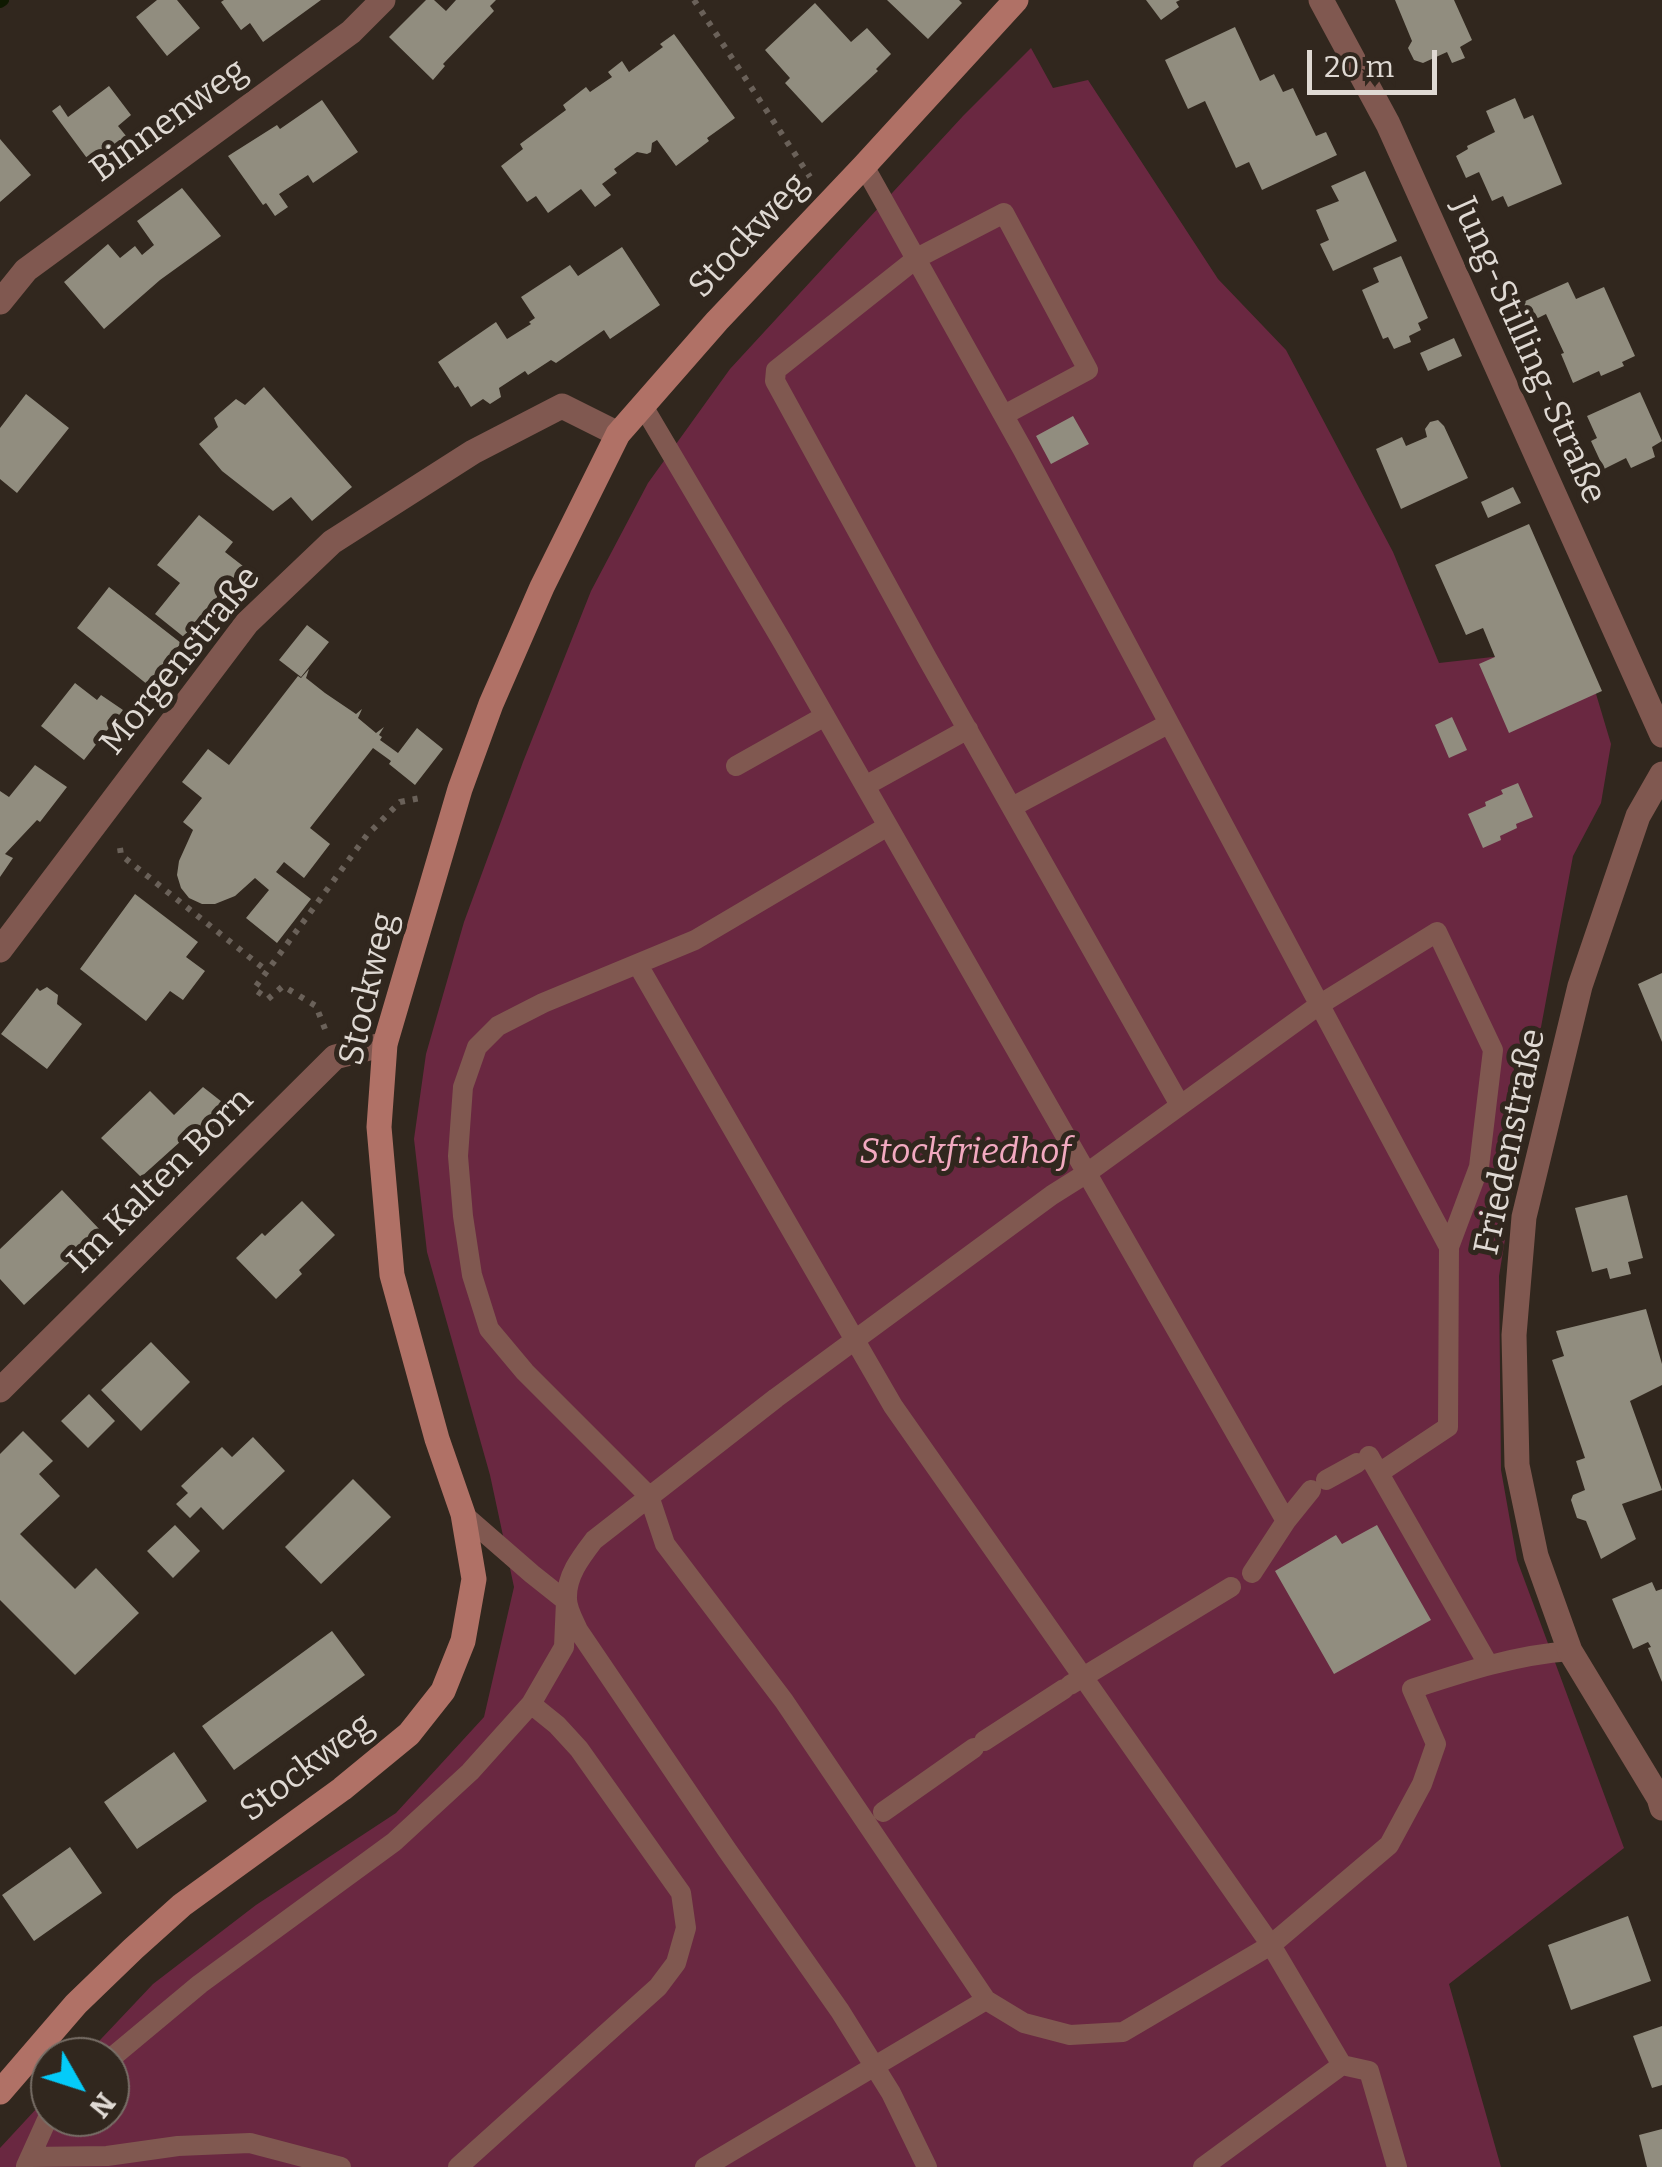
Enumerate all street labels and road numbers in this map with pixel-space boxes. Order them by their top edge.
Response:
street label: Binnenweg [83,50,255,192]
street label: Stockweg [681,165,817,307]
street label: Jung-Stilling-Straße [1442,191,1614,511]
street label: Morgenstraße [92,558,270,764]
street label: Stockweg [331,908,407,1070]
street label: Friedenstraße [1467,1025,1555,1259]
street label: Im Kalten Born [59,1079,263,1283]
street label: Stockweg [232,1704,382,1832]

